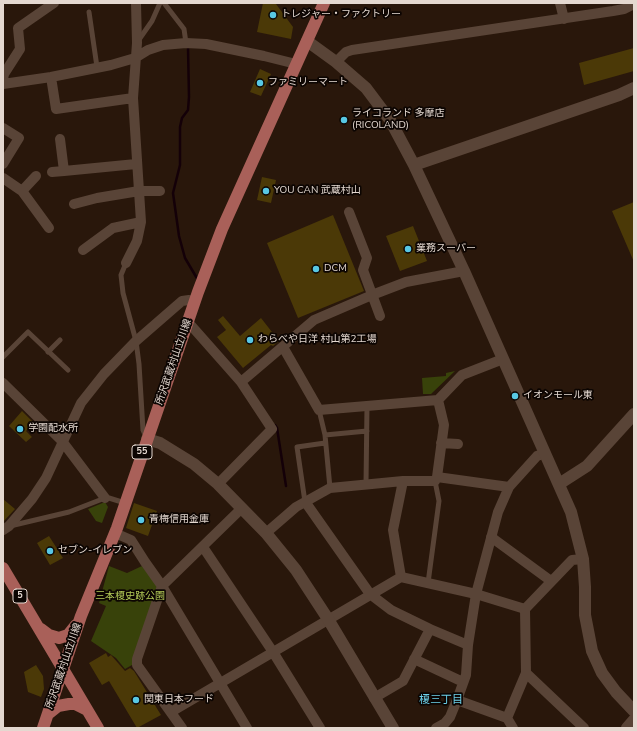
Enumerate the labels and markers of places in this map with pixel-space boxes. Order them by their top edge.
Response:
place label: トレジャー・ファクトリー [281,9,401,21]
marker: トレジャー・ファクトリー [268,10,278,20]
place label: ファミリーマート [268,77,348,89]
marker: ファミリーマート [255,78,265,88]
place label: ライコランド 多摩店 (RICOLAND) [352,108,445,132]
marker: ライコランド 多摩店 (RICOLAND) [339,115,349,125]
place label: YOU CAN 武蔵村山 [274,185,361,197]
marker: YOU CAN 武蔵村山 [261,186,271,196]
place label: 業務スーパー [416,243,476,255]
marker: 業務スーパー [403,244,413,254]
place label: DCM [324,263,347,275]
marker: DCM [311,264,321,274]
place label: わらべや日洋 村山第2工場 [258,334,377,346]
marker: わらべや日洋 村山第2工場 [245,335,255,345]
place label: イオンモール東 [523,390,593,402]
marker: イオンモール東 [510,391,520,401]
place label: 学園配水所 [28,423,78,435]
marker: 学園配水所 [15,424,25,434]
place label: 青梅信用金庫 [149,514,209,526]
marker: 青梅信用金庫 [136,515,146,525]
place label: セブン-イレブン [58,545,132,557]
marker: セブン-イレブン [45,546,55,556]
place label: 関東日本フード [144,694,214,706]
marker: 関東日本フード [131,695,141,705]

